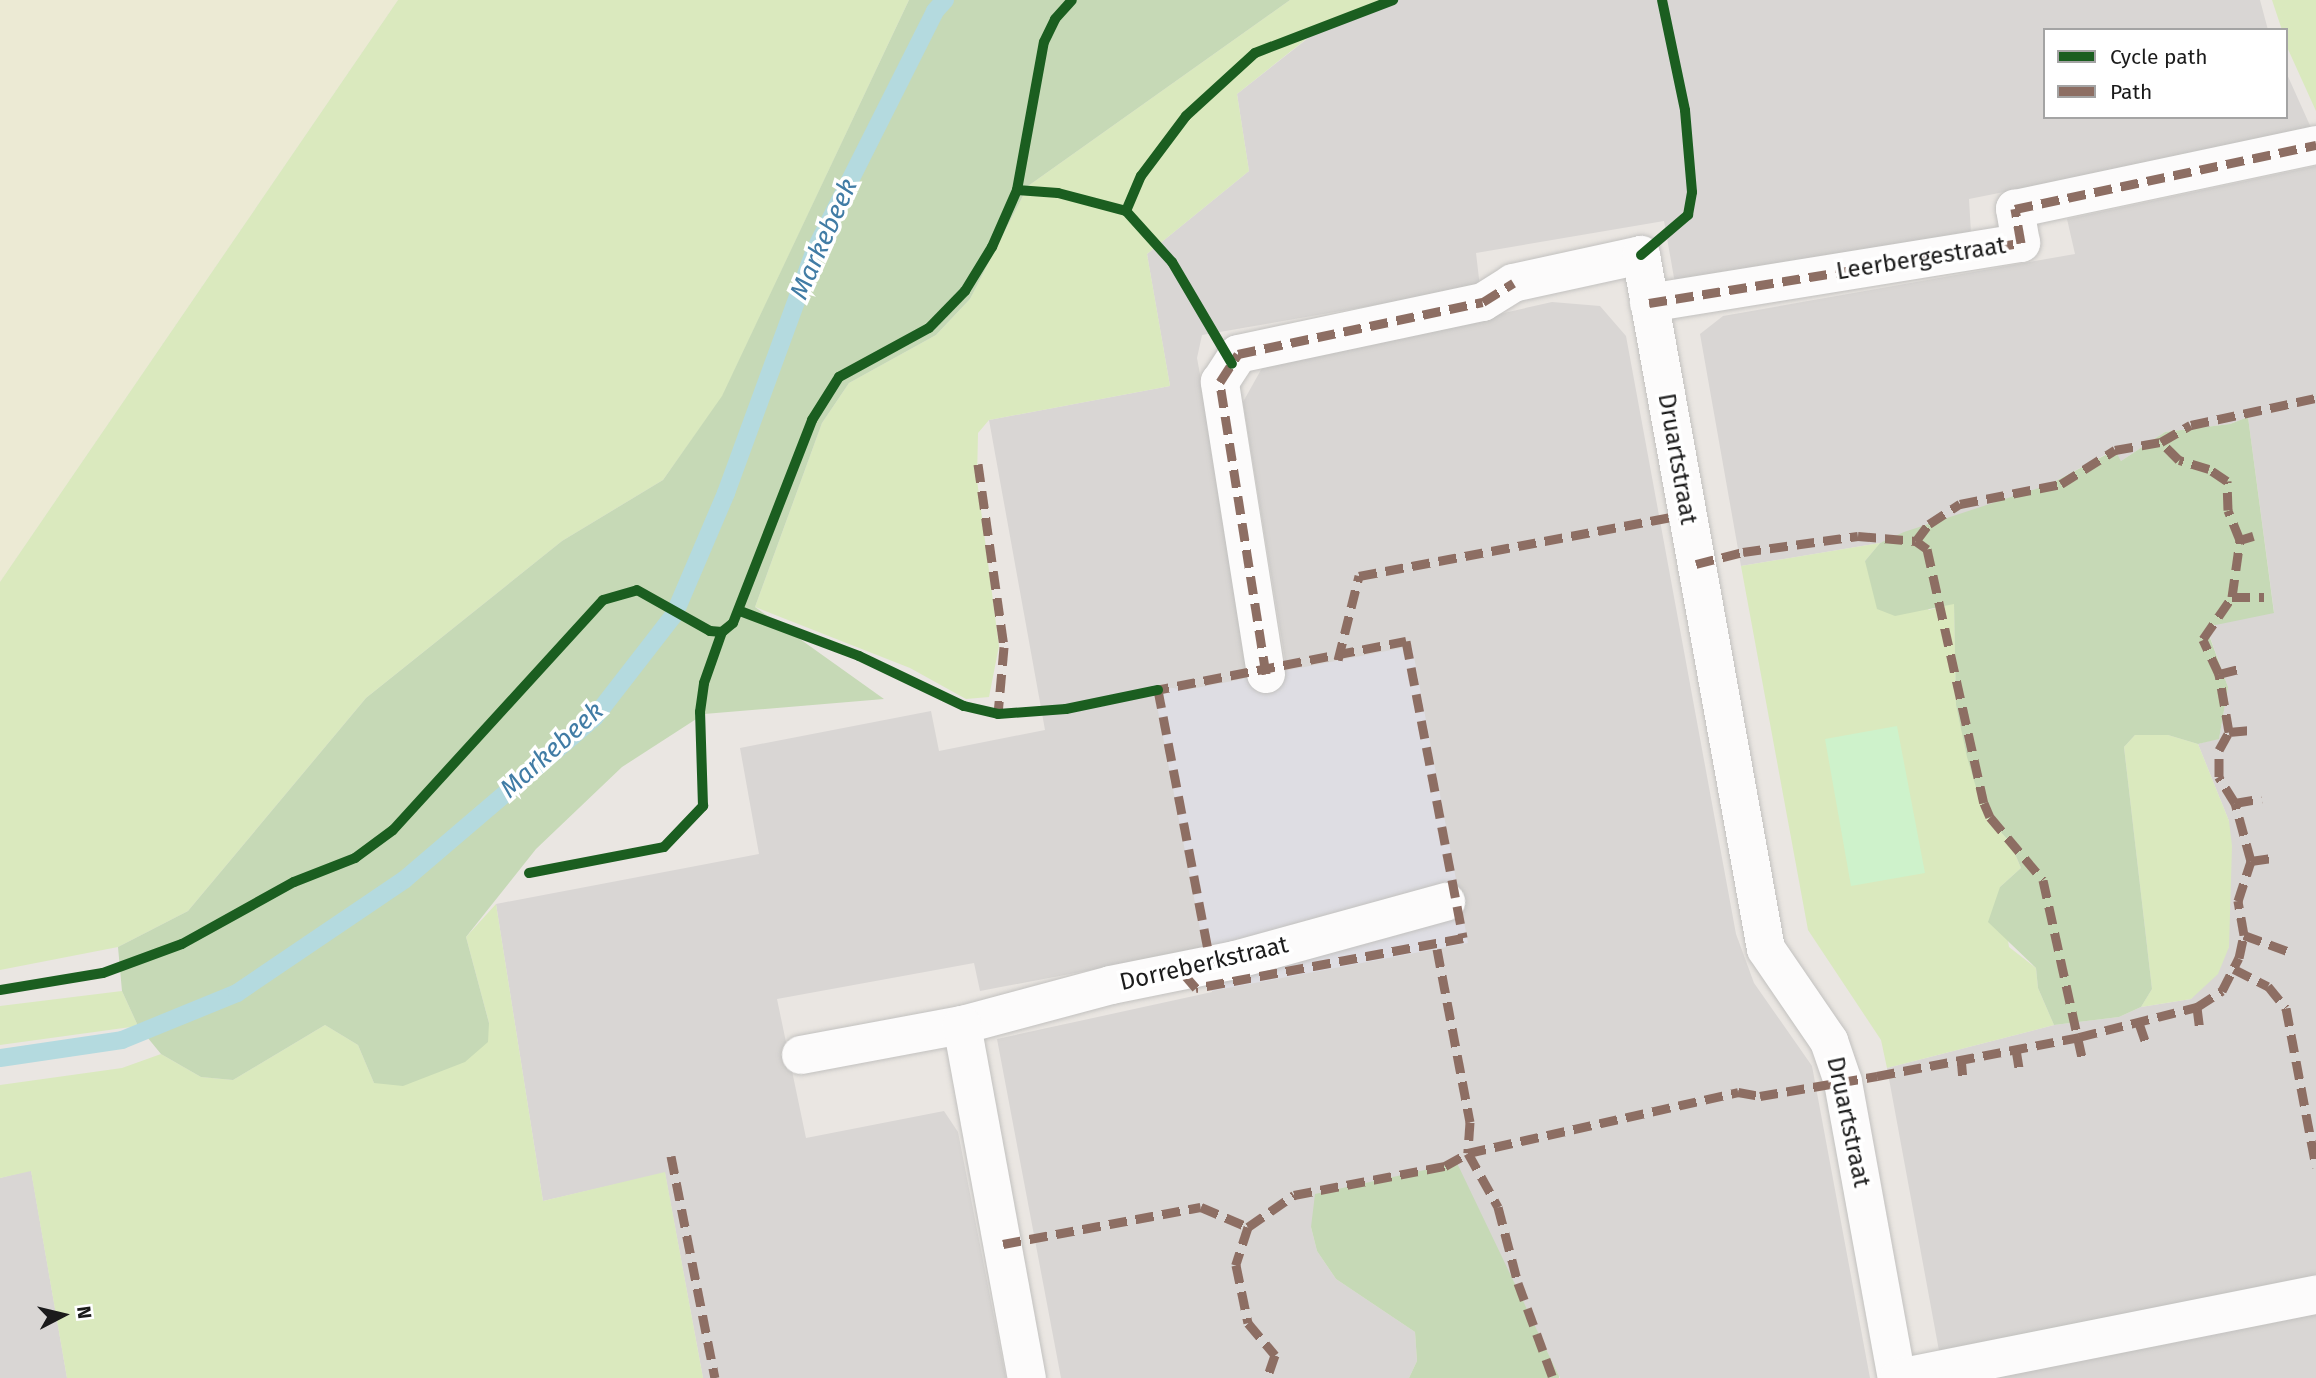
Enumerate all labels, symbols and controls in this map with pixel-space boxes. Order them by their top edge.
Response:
legend [2043,28,2288,119]
text: Cycle path [2110,44,2208,70]
text: Path [2110,79,2152,105]
water label: Markebeek [784,174,864,304]
street label: Leerbergestraat [1834,231,2008,287]
street label: Druartstraat [1651,391,1703,527]
water label: Markebeek [494,695,610,805]
street label: Dorreberkstraat [1117,931,1291,997]
street label: Druartstraat [1820,1054,1876,1190]
north arrow [28,1280,98,1350]
text: N [72,1305,97,1320]

